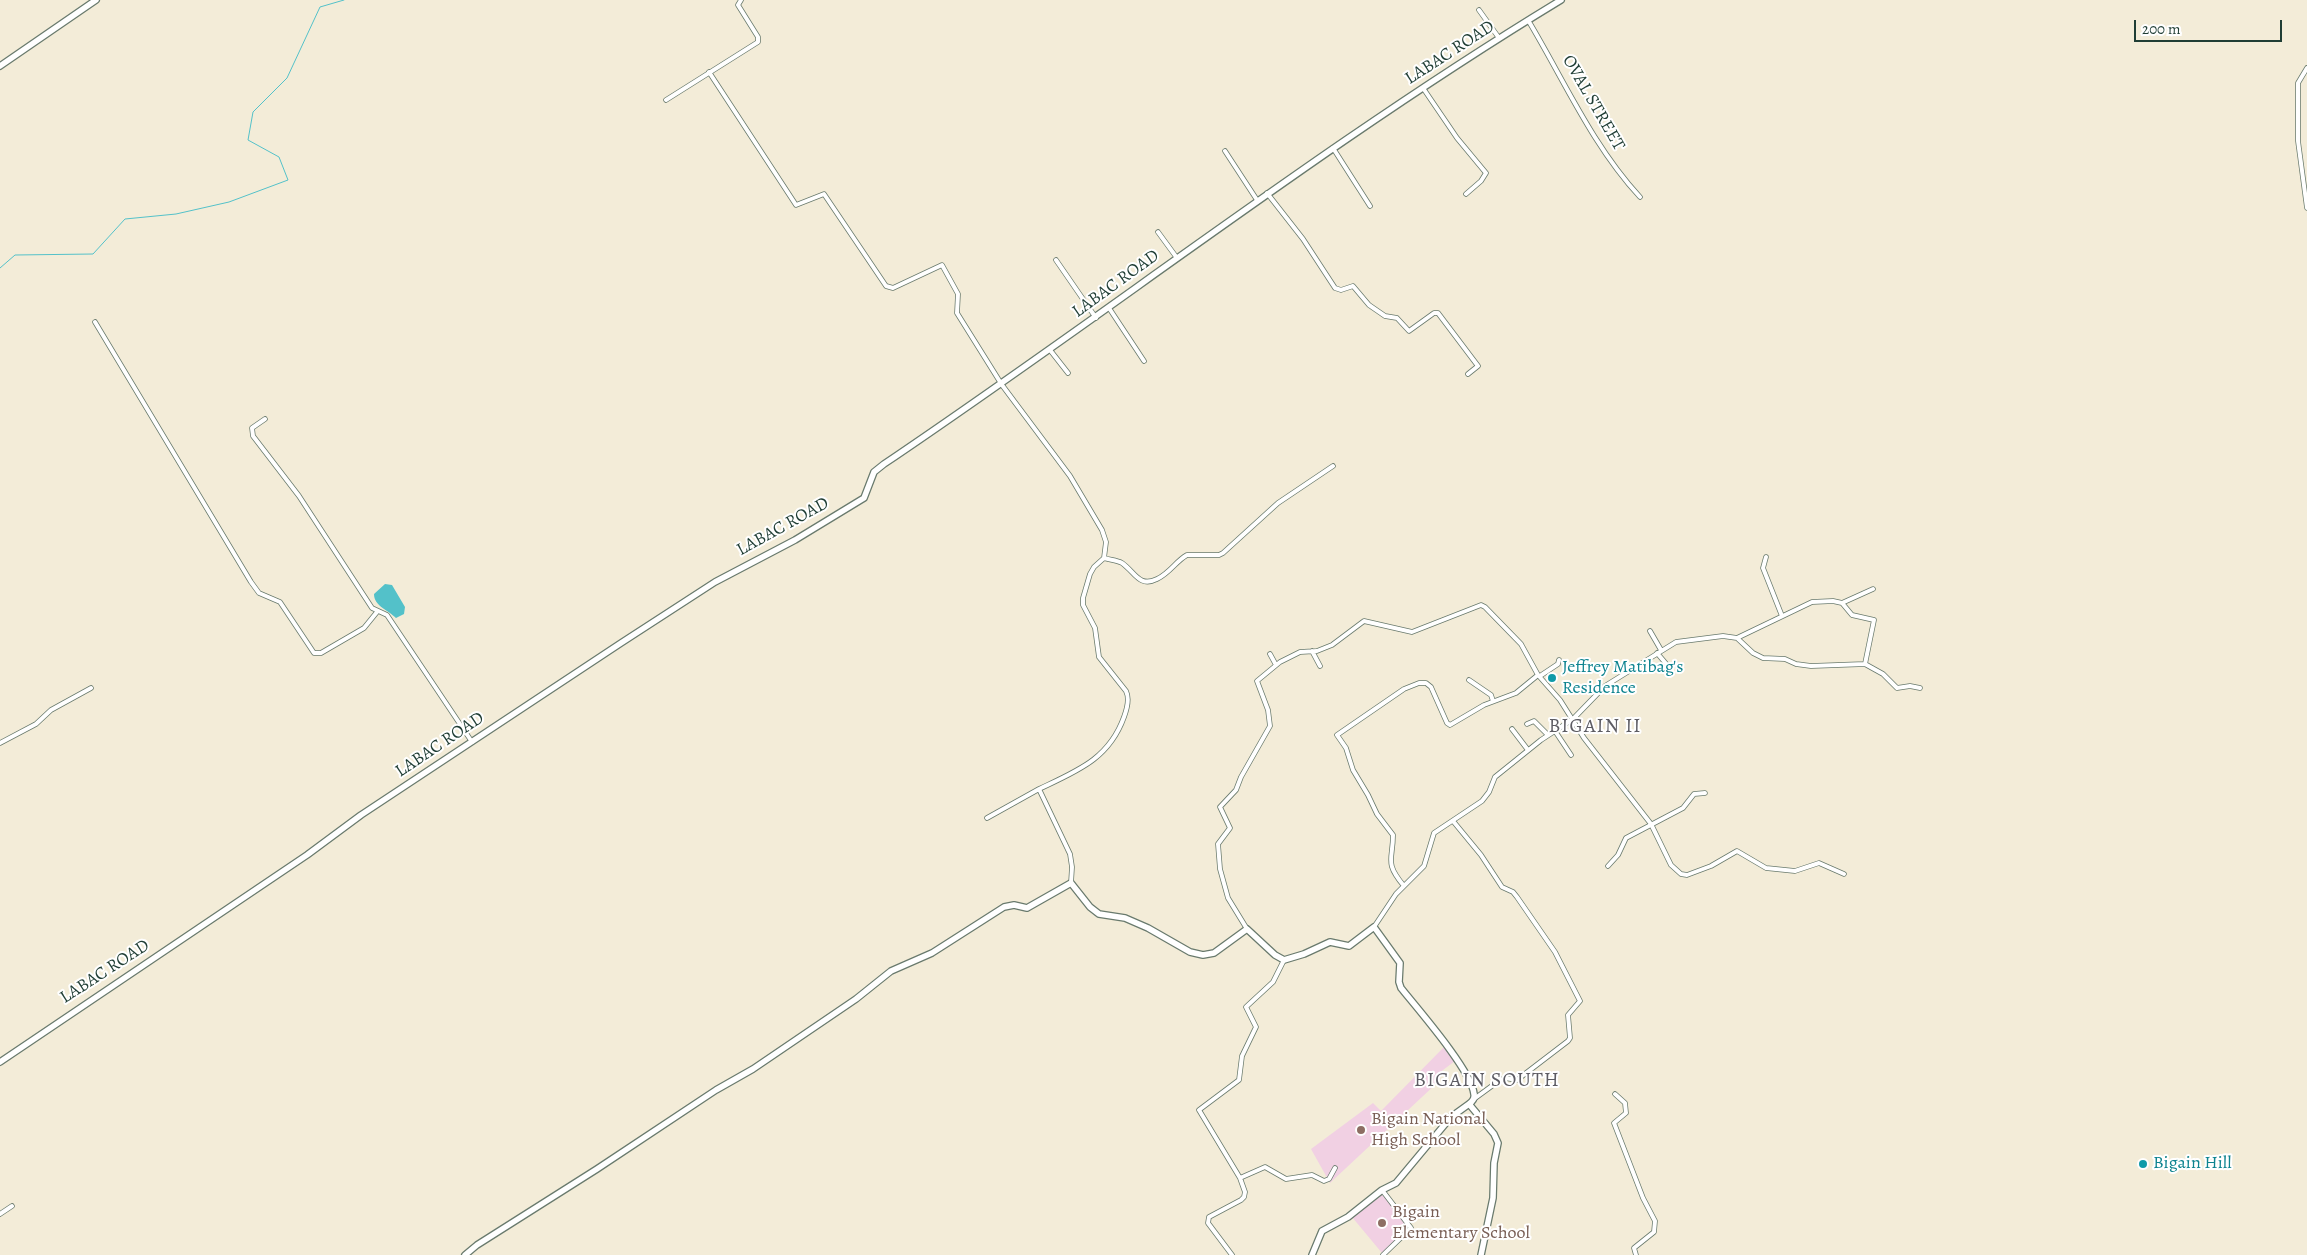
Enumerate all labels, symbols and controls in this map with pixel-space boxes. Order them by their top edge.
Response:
scale bar [2137,10,2284,42]
street label: LABAC ROAD [1401,16,1499,90]
text: 200 m [2142,19,2181,39]
street label: OVAL STREET [1557,51,1629,155]
street label: LABAC ROAD [1068,245,1164,323]
street label: LABAC ROAD [733,493,833,561]
place label: Jeffrey Matibag's Residence [1562,657,1683,700]
marker: Jeffrey Matibag's Residence [1546,672,1558,684]
street label: LABAC ROAD [392,707,488,783]
district label: BIGAIN II [1547,715,1643,739]
street label: LABAC ROAD [56,935,154,1009]
district label: BIGAIN SOUTH [1413,1069,1561,1093]
place label: Bigain National High School [1371,1109,1486,1152]
marker: Bigain National High School [1355,1124,1367,1136]
place label: Bigain Hill [2153,1153,2232,1175]
marker: Bigain Hill [2137,1158,2149,1170]
place label: Bigain Elementary School [1392,1202,1530,1244]
marker: Bigain Elementary School [1376,1217,1388,1229]

